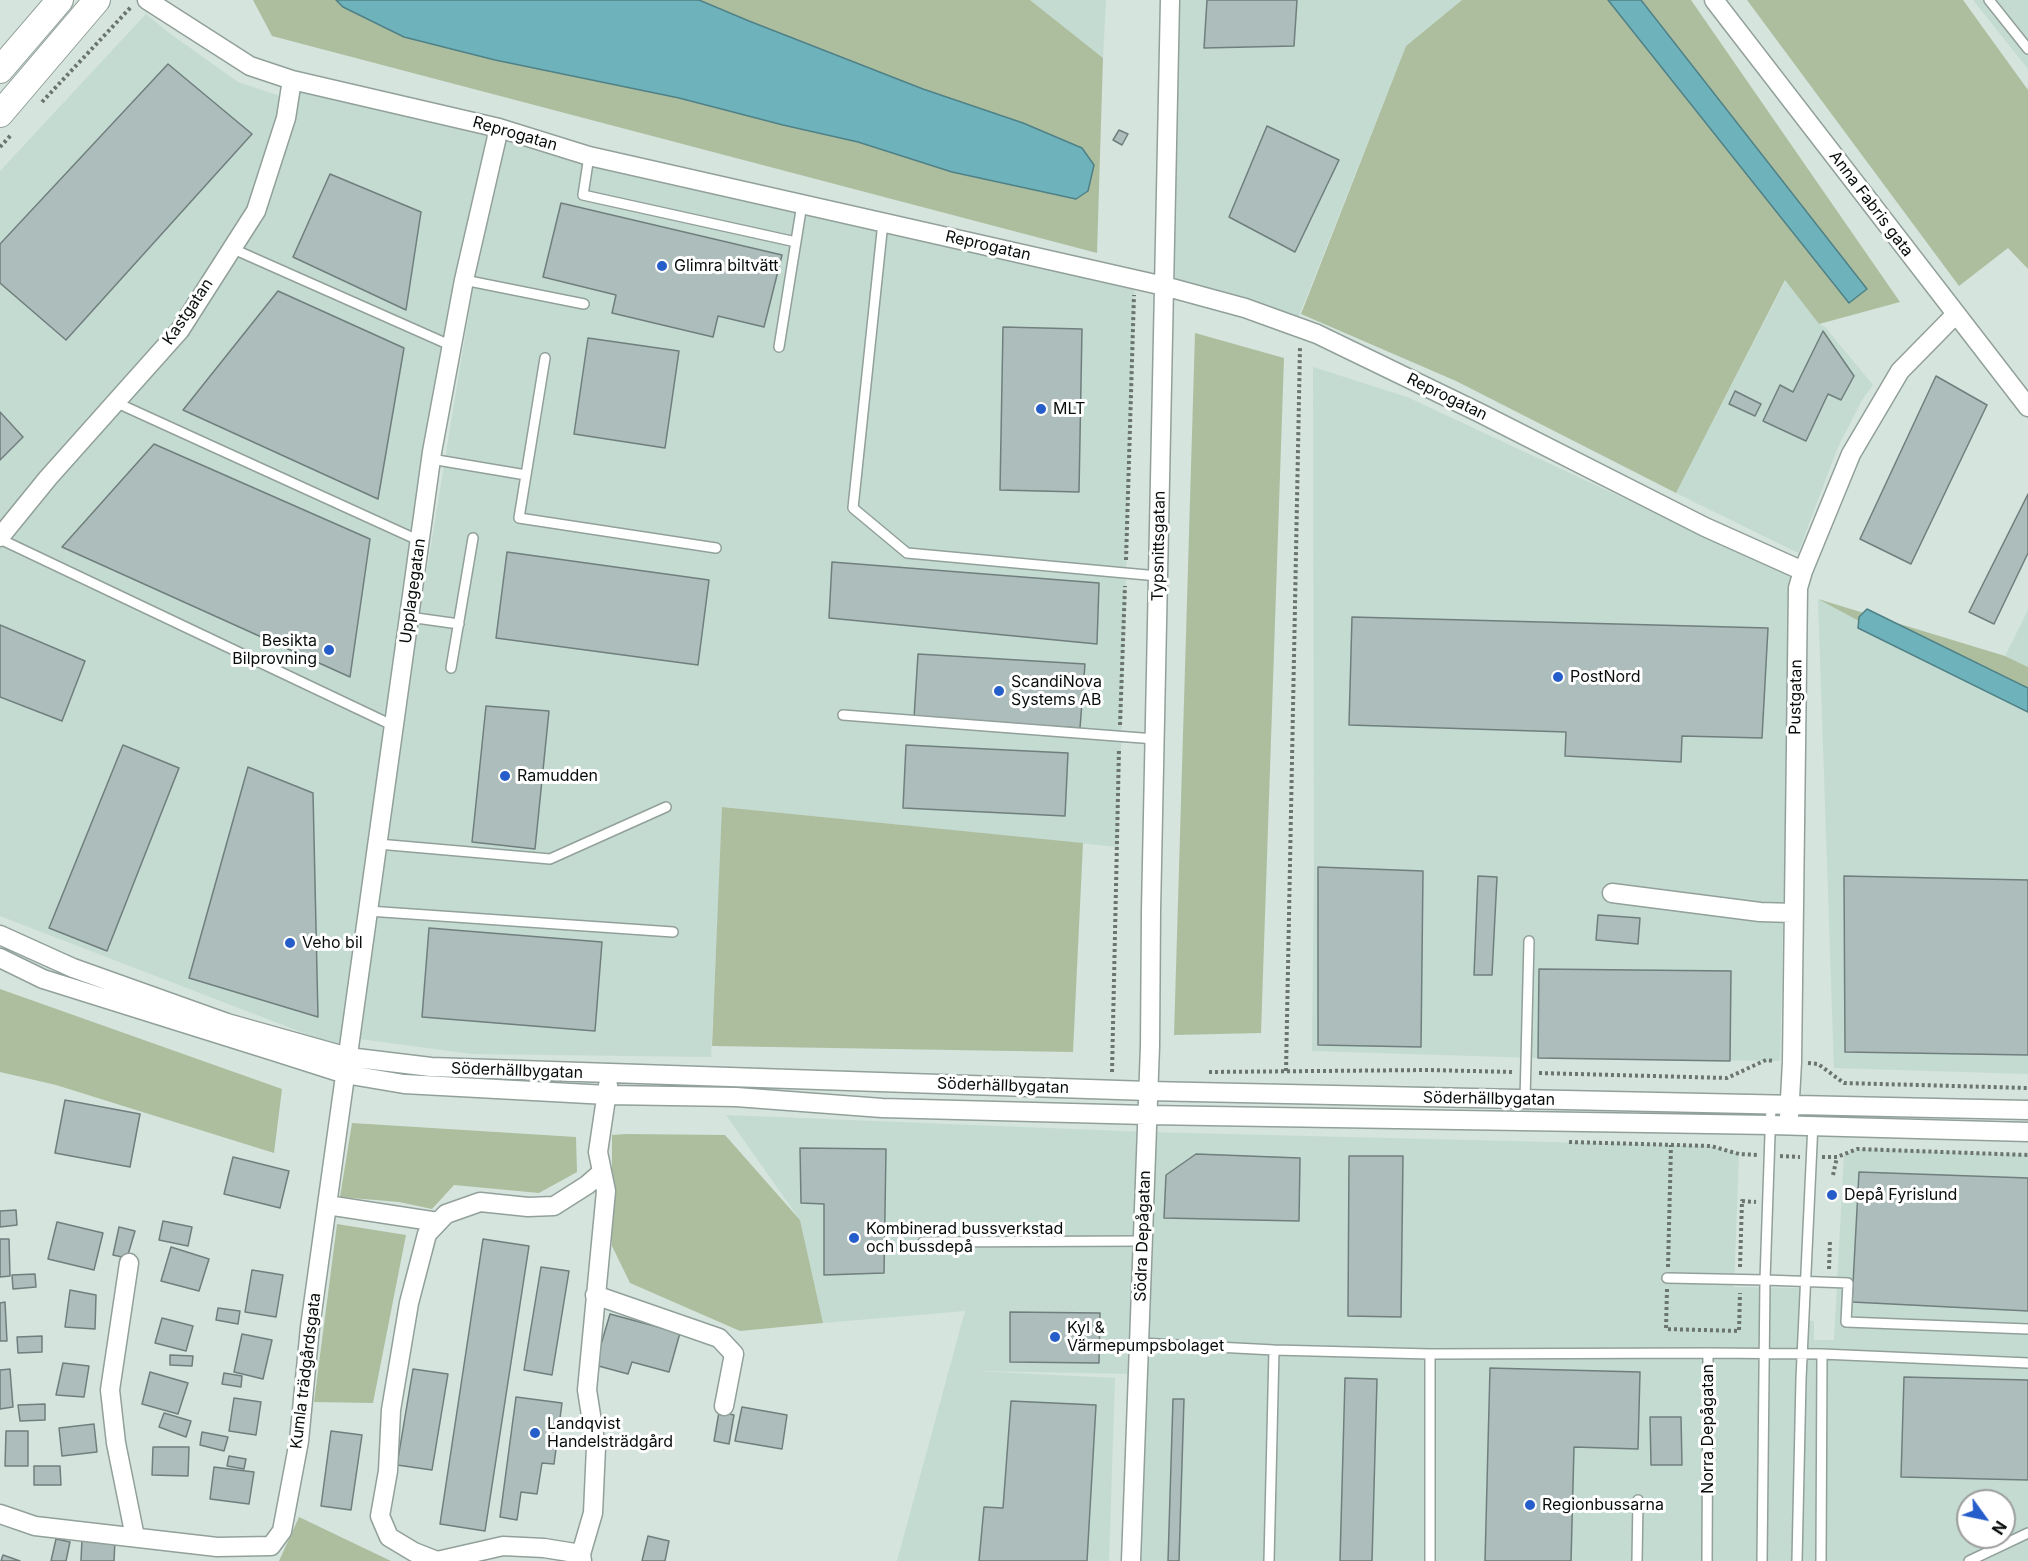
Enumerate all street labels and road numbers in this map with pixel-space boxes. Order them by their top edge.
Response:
street label: Reprogatan [470,113,560,155]
street label: Anna Fabris gata [1825,147,1917,261]
street label: Reprogatan [943,227,1033,265]
street label: Kastgatan [159,275,217,349]
street label: Reprogatan [1404,369,1490,425]
street label: Typsnittsgatan [1148,490,1170,602]
street label: Upplagegatan [396,537,430,645]
street label: Pustgatan [1786,659,1806,735]
street label: Söderhällbygatan [451,1059,583,1083]
street label: Söderhällbygatan [937,1074,1069,1098]
street label: Söderhällbygatan [1423,1088,1555,1110]
street label: Södra Depågatan [1131,1170,1155,1302]
street label: Kumla trädgårdsgata [287,1292,325,1450]
street label: Norra Depågatan [1698,1364,1718,1494]

